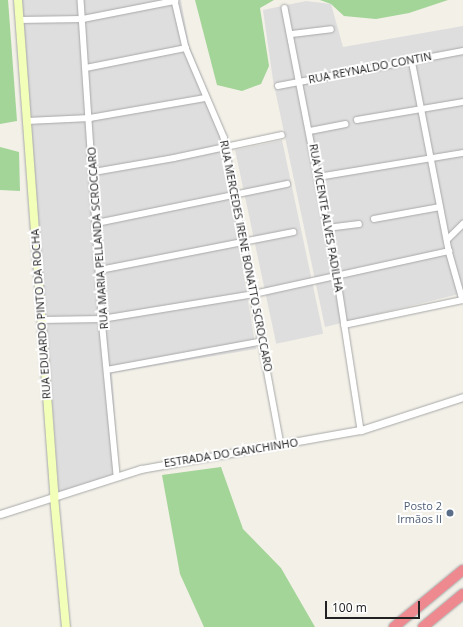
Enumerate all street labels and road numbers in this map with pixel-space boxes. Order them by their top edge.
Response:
street label: RUA REYNALDO CONTIN [307,50,433,86]
street label: RUA MERCEDES IRENE BONATTO SCROCCARO [217,139,275,373]
street label: RUA VICENTE ALVES PADILHA [306,143,346,293]
street label: RUA MARIA PELLANDA SCROCCARO [85,146,111,330]
street label: RUA EDUARDO PINTO DA ROCHA [28,229,54,399]
street label: ESTRADA DO GANCHINHO [163,436,299,470]

